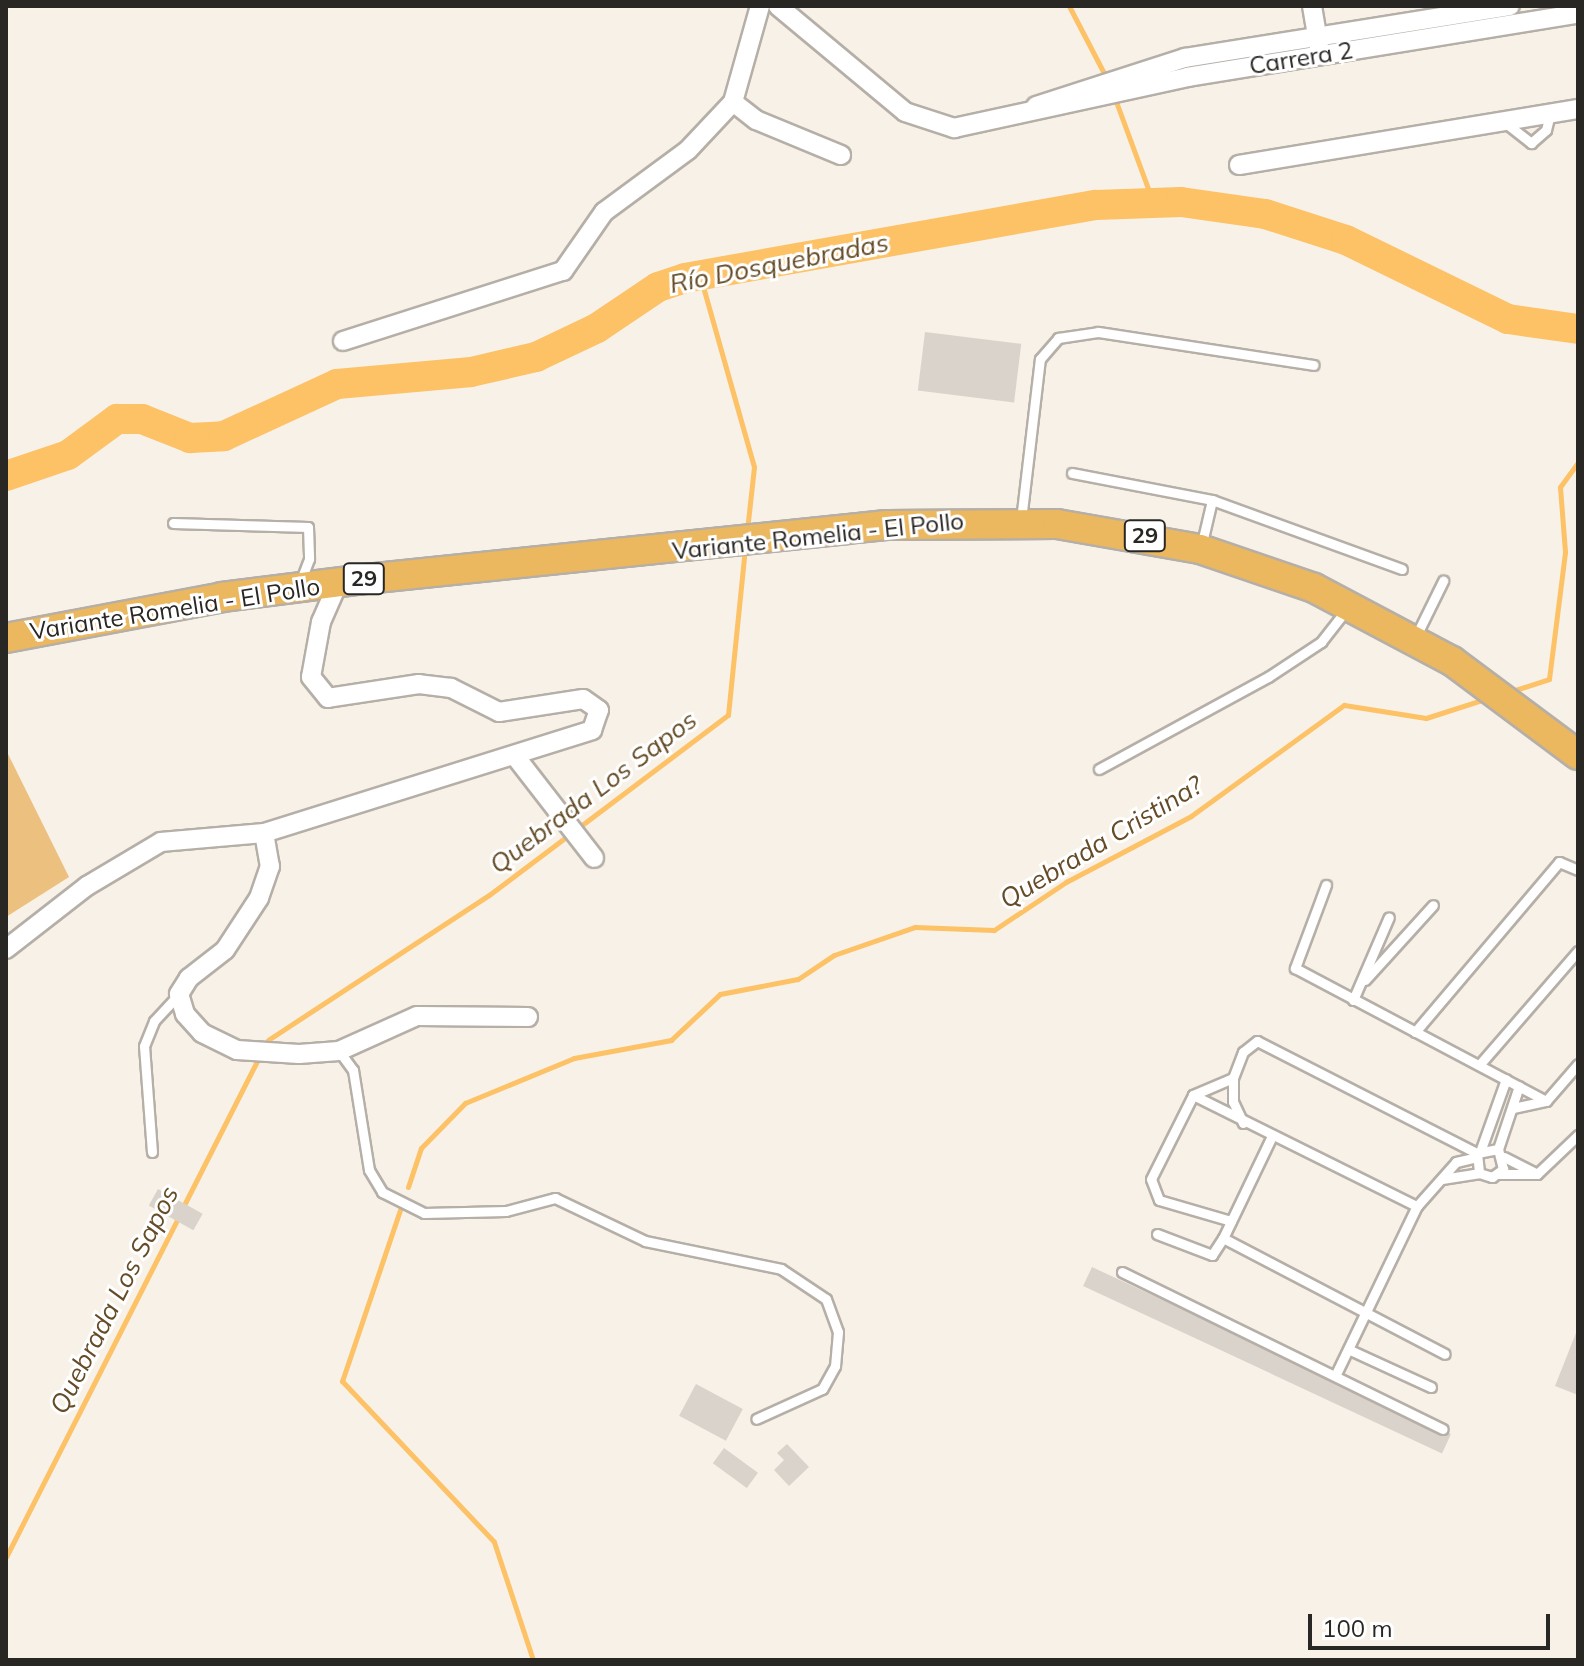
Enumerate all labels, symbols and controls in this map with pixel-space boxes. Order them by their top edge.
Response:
street label: Carrera 2 [1247,36,1355,80]
water label: Río Dosquebradas [667,226,891,300]
street label: Variante Romelia - El Pollo [671,506,965,566]
road number: 29 [1123,518,1167,554]
road number: 29 [342,561,386,597]
street label: Variante Romelia - El Pollo [28,572,322,646]
water label: Quebrada Los Sapos [483,704,703,880]
water label: Quebrada Cristina? [994,769,1208,915]
water label: Quebrada Los Sapos [43,1181,185,1419]
scale bar [1312,1598,1554,1648]
text: 100 m [1322,1613,1393,1643]

